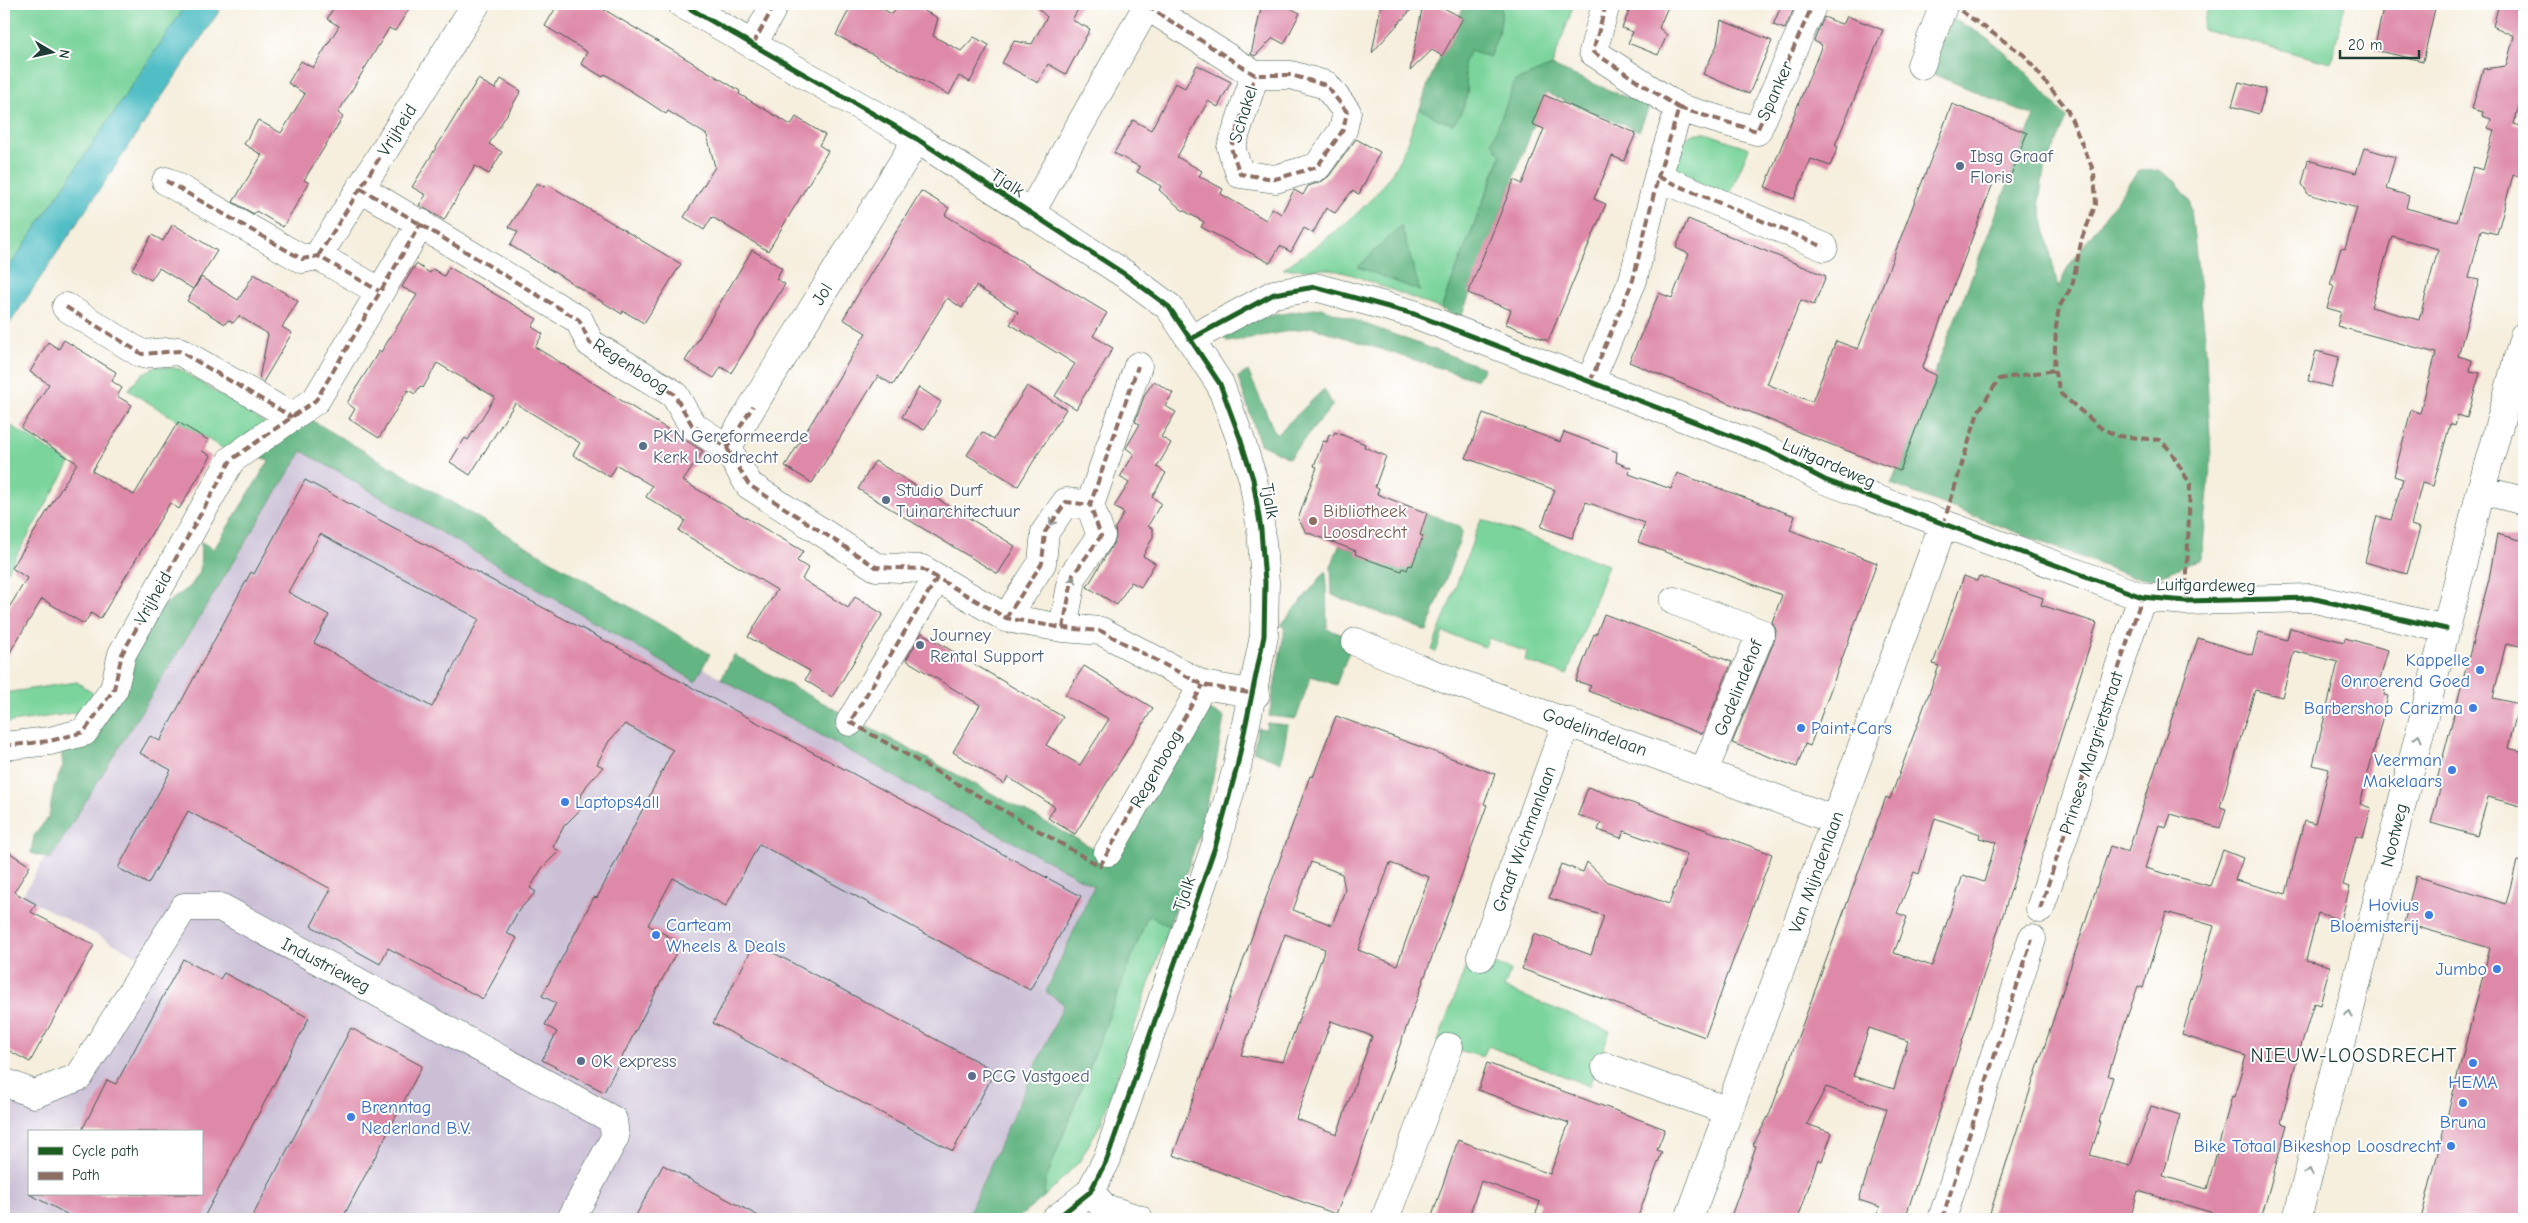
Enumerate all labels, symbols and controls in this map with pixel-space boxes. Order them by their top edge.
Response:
north arrow [28,28,78,78]
scale bar [2340,28,2419,60]
text: 20 m [2348,36,2382,54]
text: N [55,48,73,60]
street label: Spanker [1753,57,1798,124]
street label: Schakel [1225,83,1262,145]
street label: Vrijheid [373,100,422,160]
place label: Ibsg Graaf Floris [1970,146,2054,188]
marker: Ibsg Graaf Floris [1954,160,1966,172]
street label: Tjalk [987,165,1029,202]
street label: Jol [808,279,837,309]
street label: Regenboog [589,334,673,399]
place label: PKN Gereformeerde Kerk Loosdrecht [653,426,808,468]
street label: Luitgardeweg [1779,434,1879,493]
marker: PKN Gereformeerde Kerk Loosdrecht [637,440,649,452]
place label: Studio Durf Tuinarchitectuur [896,480,1021,522]
street label: Tjalk [1256,482,1283,521]
marker: Studio Durf Tuinarchitectuur [880,494,892,506]
place label: Bibliotheek Loosdrecht [1323,501,1408,543]
marker: Bibliotheek Loosdrecht [1307,515,1319,527]
one-way arrow [1049,516,1058,526]
street label: Vrijheid [130,568,177,628]
street label: Luitgardeweg [2156,574,2256,597]
one-way arrow [1067,576,1077,585]
place label: Journey Rental Support [930,625,1044,667]
street label: Godelindehof [1710,636,1768,739]
marker: Journey Rental Support [914,639,926,651]
place label: Kappelle Onroerend Goed [2341,650,2470,692]
marker: Kappelle Onroerend Goed [2474,664,2486,676]
street label: Prinses Margrietstraat [2055,668,2128,837]
place label: Barbershop Carizma [2304,698,2463,719]
marker: Barbershop Carizma [2467,702,2479,714]
street label: Godelindelaan [1540,704,1650,761]
place label: Paint+Cars [1811,718,1892,739]
marker: Paint+Cars [1795,722,1807,734]
street label: Regenboog [1126,727,1187,812]
one-way arrow [2412,734,2423,743]
place label: Veerman Makelaars [2363,750,2442,792]
street label: Graaf Wichmanlaan [1488,763,1561,915]
marker: Veerman Makelaars [2446,764,2458,776]
place label: Laptops4all [575,792,659,813]
marker: Laptops4all [559,796,571,808]
street label: Nootweg [2376,801,2413,869]
street label: Van Mijndenlaan [1785,808,1848,936]
street label: Tjalk [1169,874,1200,914]
place label: Hovius Bloemisterij [2330,895,2419,937]
marker: Hovius Bloemisterij [2423,909,2435,921]
place label: Carteam Wheels & Deals [666,915,785,957]
marker: Carteam Wheels & Deals [650,929,662,941]
street label: Industrieweg [278,933,374,998]
place label: Jumbo [2436,959,2487,980]
marker: Jumbo [2491,963,2503,975]
one-way arrow [2343,1011,2353,1019]
district label: NIEUW-LOOSDRECHT [2251,1044,2457,1067]
place label: OK express [591,1051,677,1072]
marker: OK express [575,1055,587,1067]
marker: HEMA [2467,1057,2479,1069]
place label: PCG Vastgoed [982,1066,1090,1087]
marker: PCG Vastgoed [966,1070,978,1082]
place label: HEMA [2448,1072,2498,1093]
place label: Brenntag Nederland B.V. [361,1097,471,1139]
marker: Bruna [2457,1097,2469,1109]
marker: Brenntag Nederland B.V. [345,1111,357,1123]
place label: Bruna [2440,1112,2486,1133]
legend [28,1130,202,1196]
place label: Bike Totaal Bikeshop Loosdrecht [2193,1136,2442,1157]
marker: Bike Totaal Bikeshop Loosdrecht [2445,1140,2457,1152]
text: Cycle path [72,1142,139,1160]
text: Path [72,1166,100,1184]
one-way arrow [2303,1168,2314,1176]

